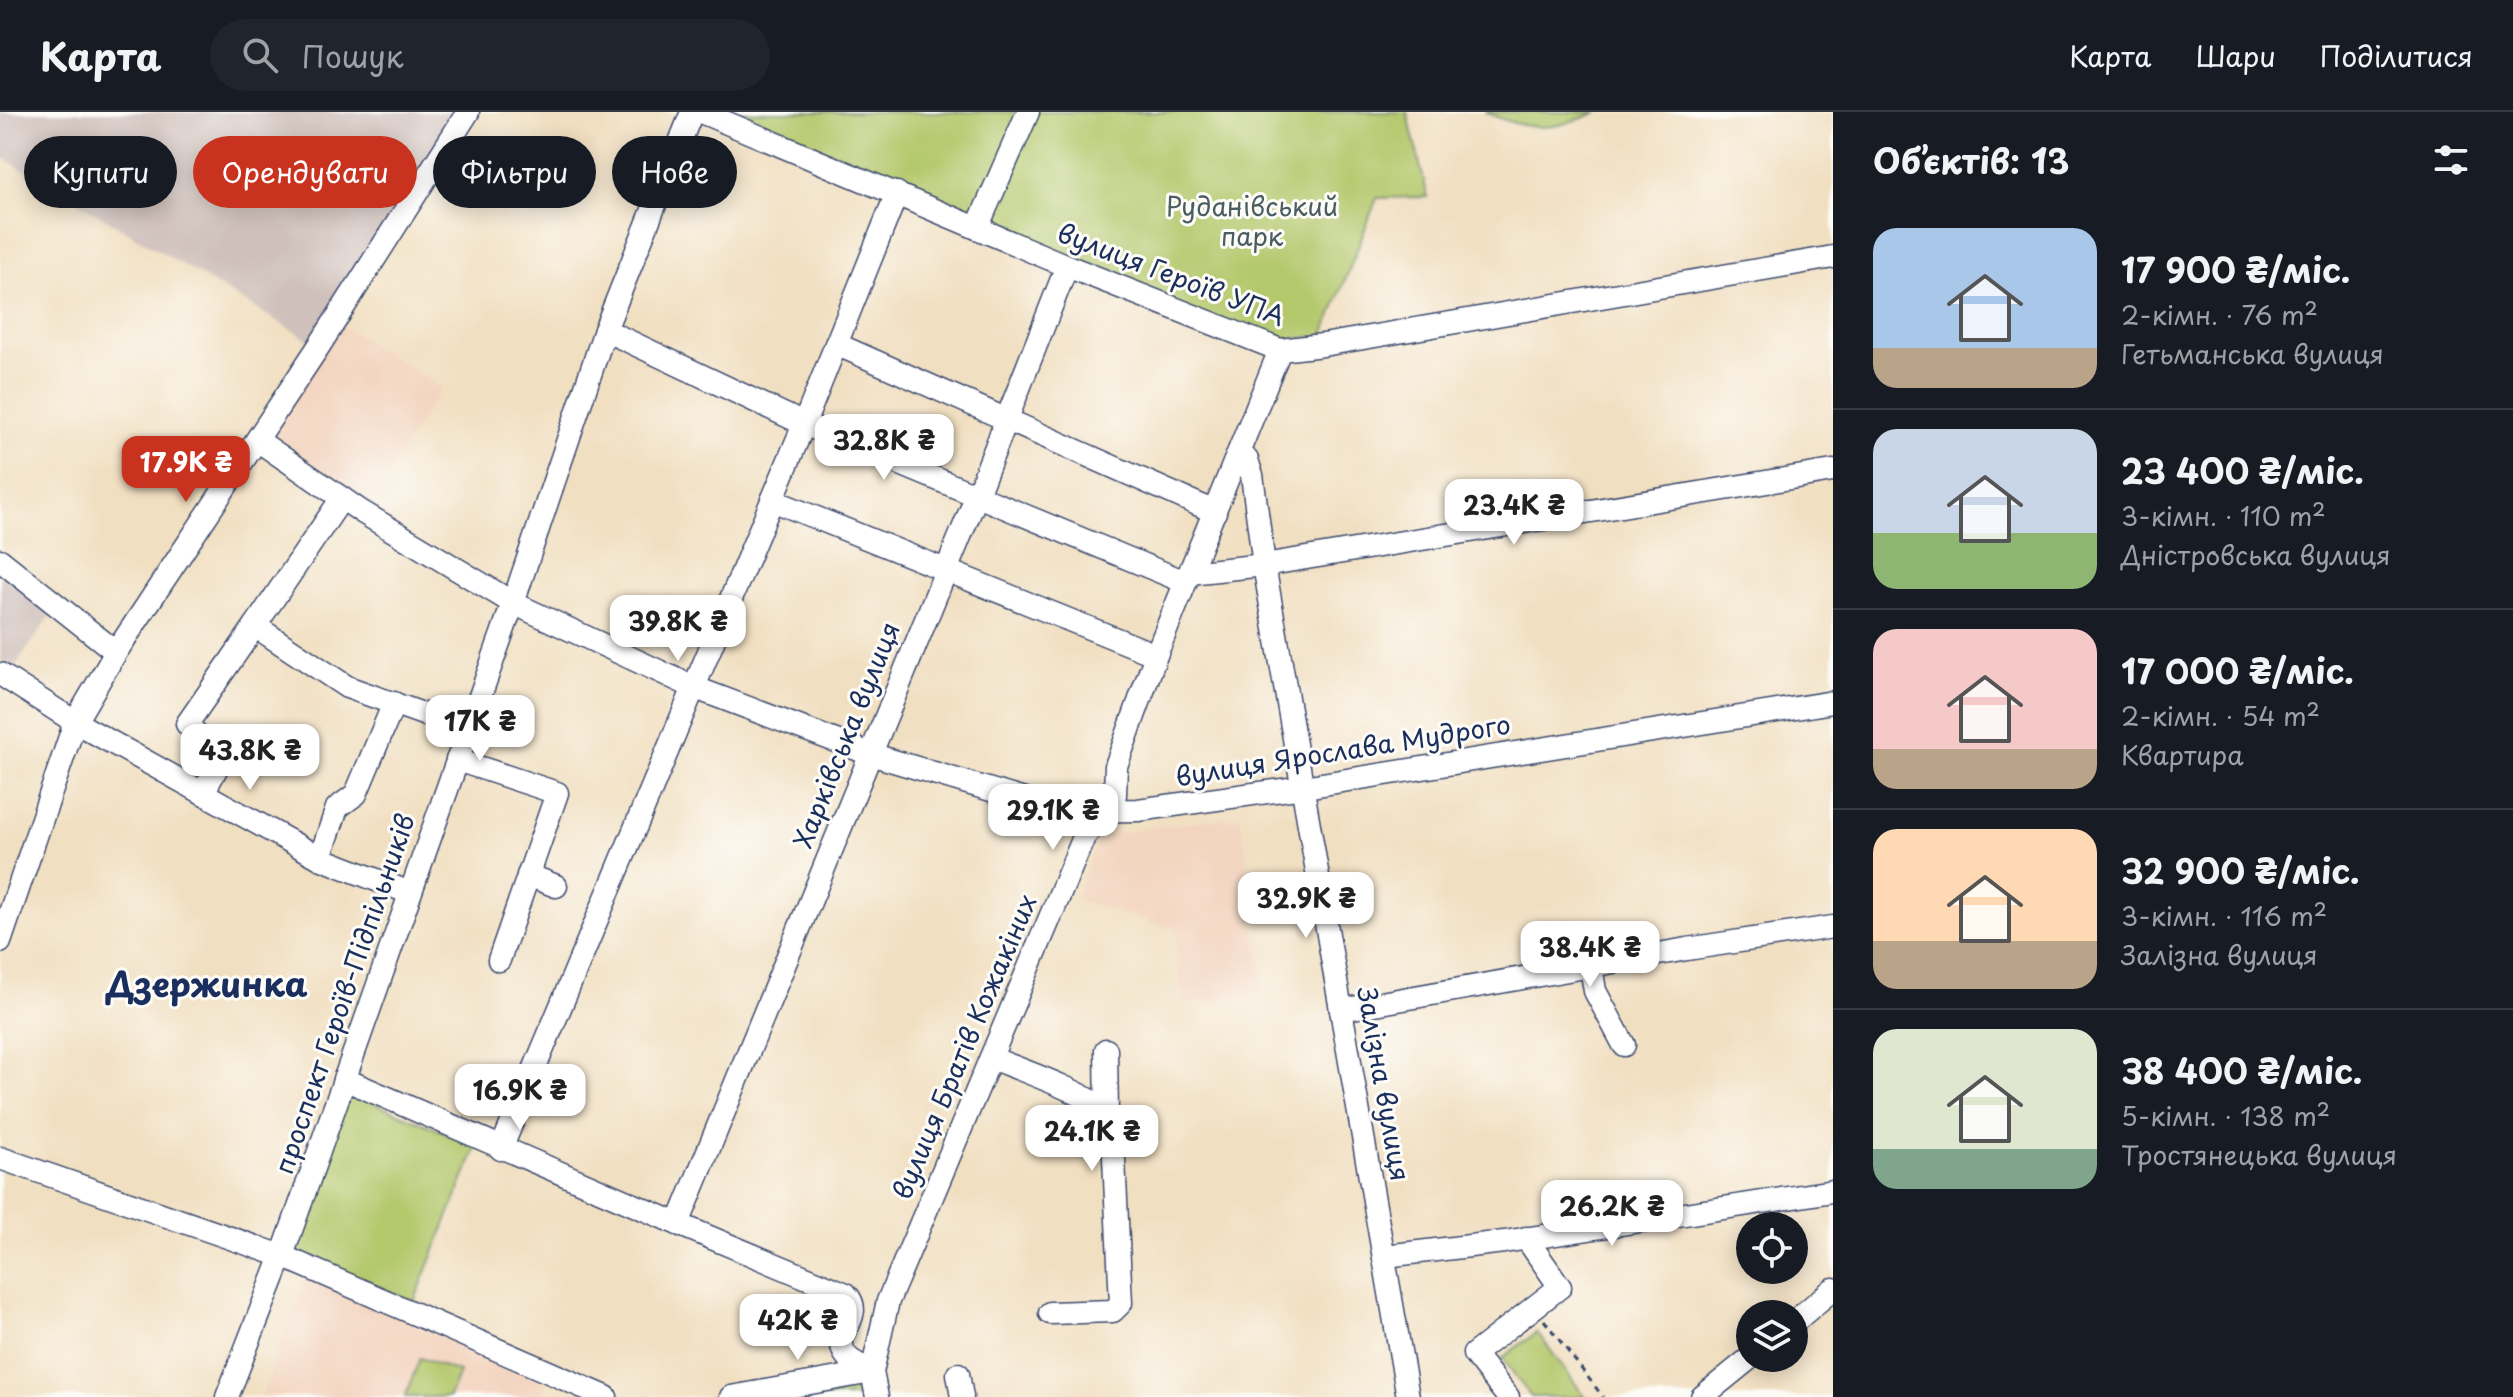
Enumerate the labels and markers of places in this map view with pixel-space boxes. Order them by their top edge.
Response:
pin: 32.8K ₴ [810,414,958,482]
pin: 17.9K ₴ [112,436,260,504]
pin: 23.4K ₴ [1440,479,1588,547]
pin: 39.8K ₴ [604,595,752,663]
pin: 17K ₴ [424,695,536,763]
pin: 43.8K ₴ [176,724,324,792]
pin: 29.1K ₴ [979,784,1127,852]
pin: 32.9K ₴ [1232,872,1380,940]
pin: 38.4K ₴ [1516,921,1664,989]
pin: 16.9K ₴ [446,1064,594,1132]
pin: 24.1K ₴ [1018,1105,1166,1173]
pin: 26.2K ₴ [1538,1180,1686,1248]
pin: 42K ₴ [742,1294,854,1362]

